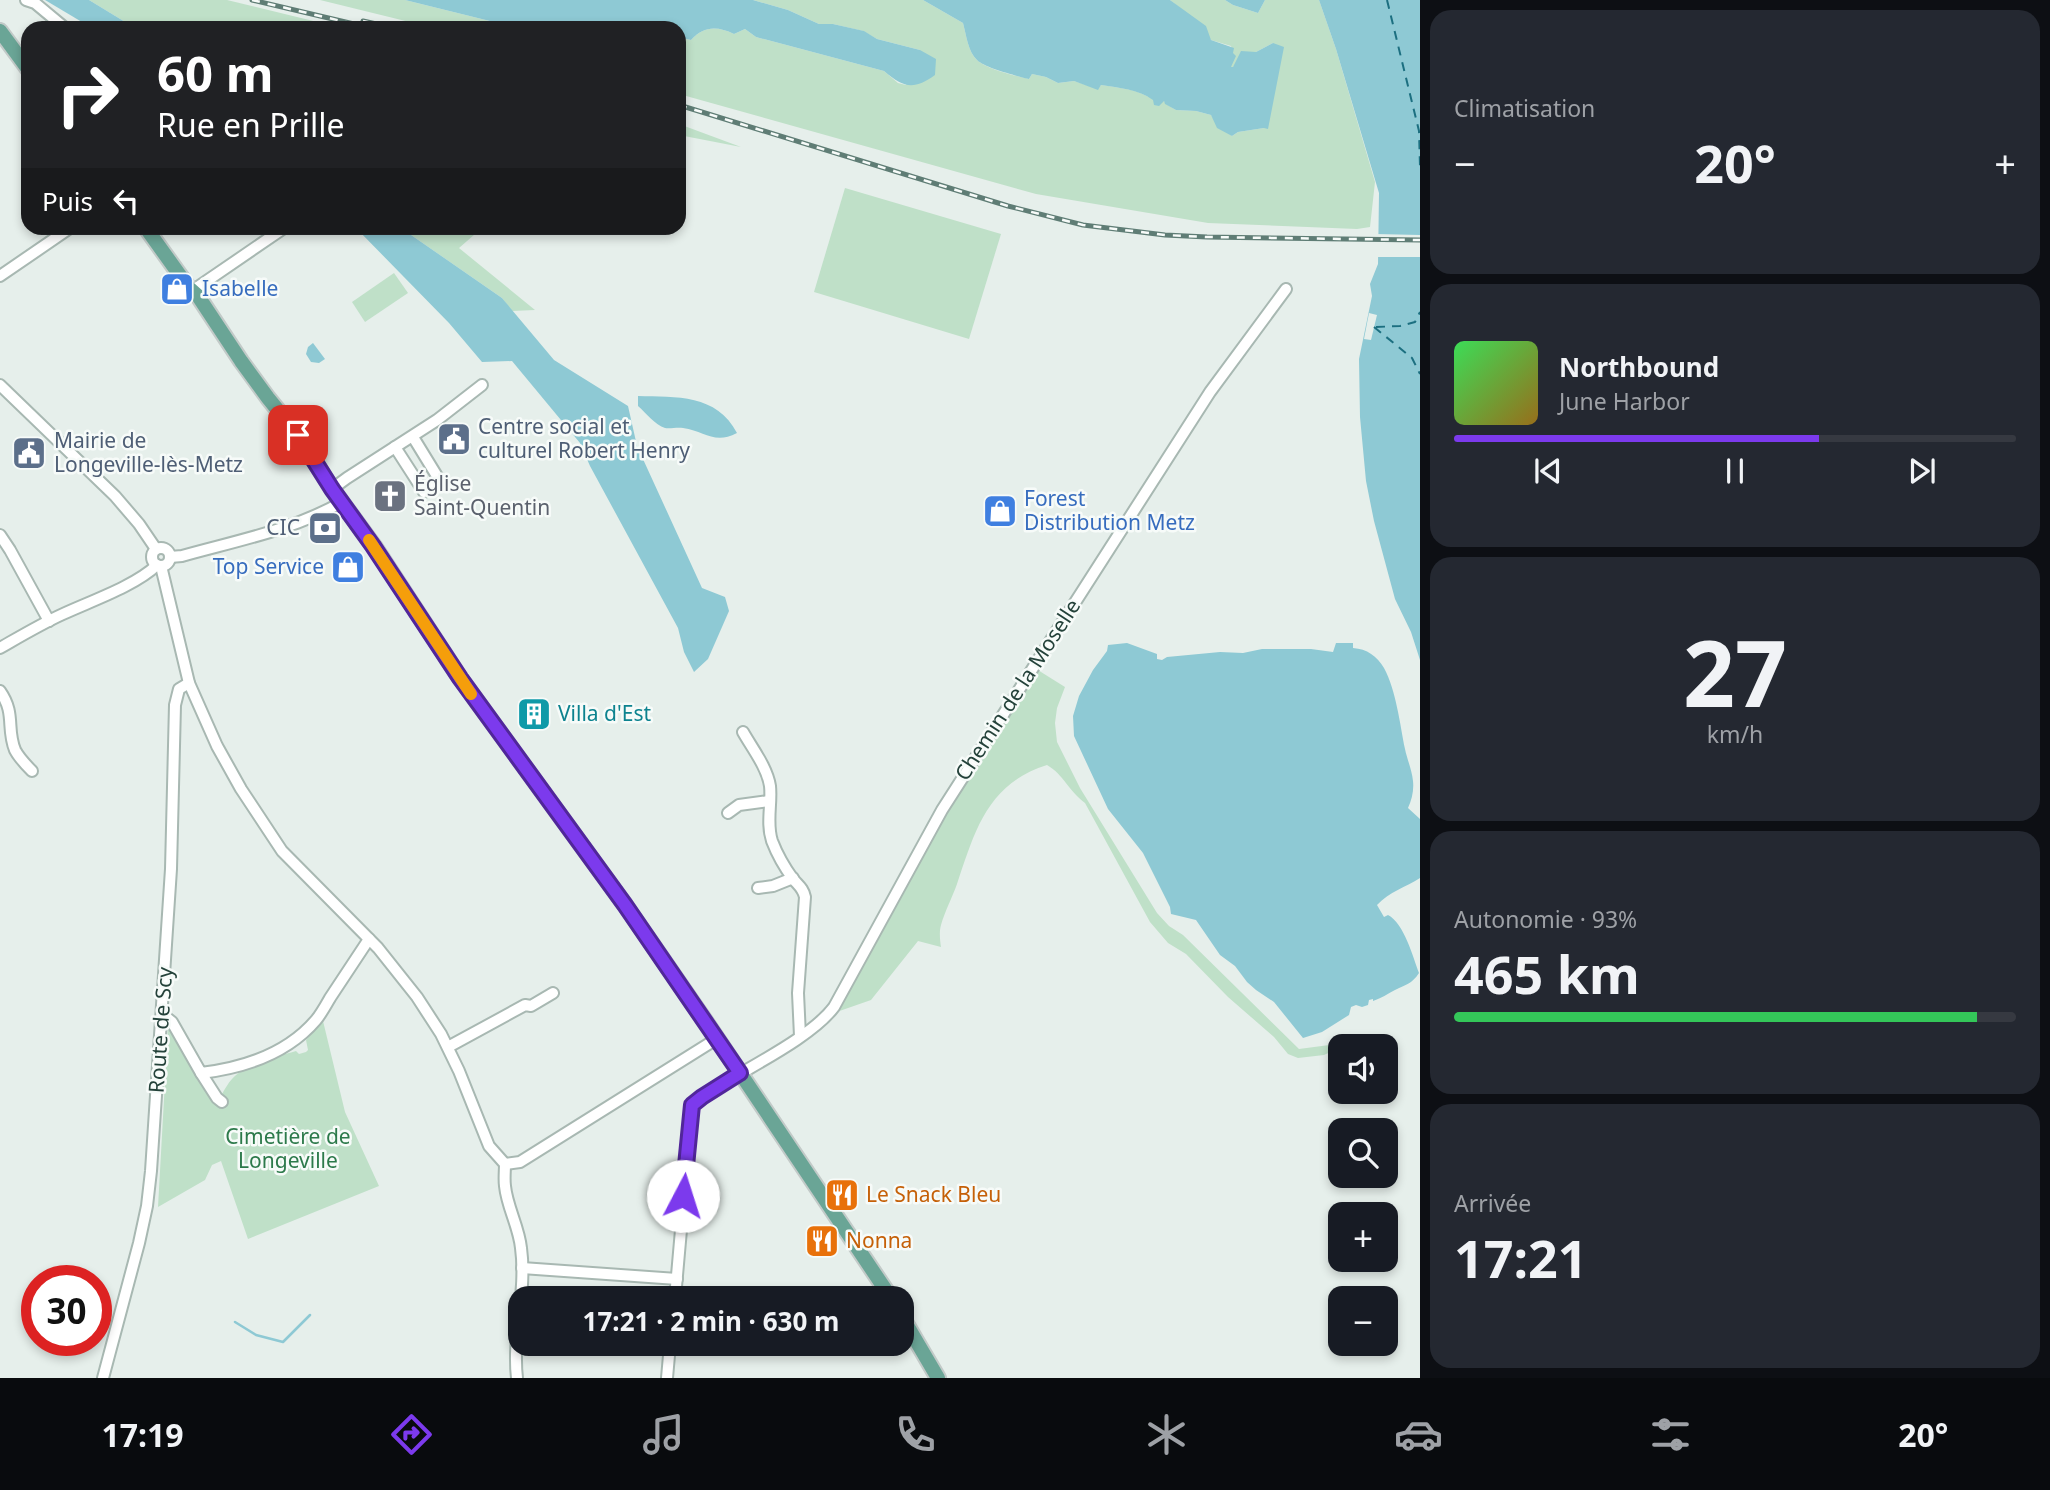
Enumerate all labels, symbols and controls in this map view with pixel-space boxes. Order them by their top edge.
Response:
text: 60 m [157,40,274,106]
icon: right [42,49,133,140]
text: Climatisation [1454,92,1595,124]
text: Rue en Prille [157,103,345,146]
text: 20° [1694,127,1776,198]
text: − [1454,137,1476,189]
text: + [1994,137,2016,189]
icon: left [107,182,145,220]
text: Puis [42,183,93,219]
shop icon: Isabelle [158,270,196,308]
place label: Isabelle [202,274,278,302]
text: Northbound [1559,349,1719,385]
text: June Harbor [1559,385,1690,417]
pin [268,405,328,465]
place label: Centre social et culturel Robert Henry [478,412,690,464]
icon: arrive [279,416,317,454]
public building icon: Centre social et culturel Robert Henry [435,420,473,458]
place label: Mairie de Longeville-lès-Metz [54,426,243,478]
public building icon: Mairie de Longeville-lès-Metz [10,434,48,472]
icon: previous [1529,452,1567,490]
icon: pause [1716,452,1754,490]
icon: next [1903,452,1941,490]
place label: Église Saint-Quentin [414,469,550,521]
church icon: Église Saint-Quentin [371,477,409,515]
place label: Forest Distribution Metz [1024,484,1195,536]
shop icon: Forest Distribution Metz [981,492,1019,530]
bank icon: CIC [306,509,344,547]
place label: CIC [266,513,300,541]
shop icon: Top Service [329,548,367,586]
place label: Top Service [213,552,324,580]
street label: Chemin de la Moselle [948,593,1086,785]
text: 27 [1683,610,1787,734]
building icon: Villa d'Est [515,695,553,733]
place label: Villa d'Est [558,699,651,727]
text: km/h [1707,718,1763,750]
text: Autonomie · 93% [1454,903,1637,935]
text: 465 km [1454,938,1640,1009]
street label: Route de Scy [142,966,178,1094]
map controls [1328,1034,1398,1356]
button: sound [1328,1034,1398,1104]
button: search [1328,1118,1398,1188]
park label: Cimetière de Longeville [225,1122,351,1174]
position arrow [646,1159,720,1233]
restaurant icon: Le Snack Bleu [823,1176,861,1214]
place label: Le Snack Bleu [866,1180,1001,1208]
text: Arrivée [1454,1187,1531,1219]
button: + [1328,1202,1398,1272]
restaurant icon: Nonna [803,1222,841,1260]
text: 17:21 [1454,1222,1588,1293]
place label: Nonna [846,1226,912,1254]
speed limit sign: 30 [21,1265,112,1356]
button: − [1328,1286,1398,1356]
text: 17:21 · 2 min · 630 m [583,1303,839,1339]
icon: directions [387,1410,436,1459]
icon: music [639,1410,688,1459]
icon: phone [891,1410,940,1459]
icon: climate [1142,1410,1191,1459]
icon: car [1394,1410,1443,1459]
icon: filters [1646,1410,1695,1459]
text: 17:19 [101,1413,184,1456]
text: 20° [1898,1413,1948,1456]

